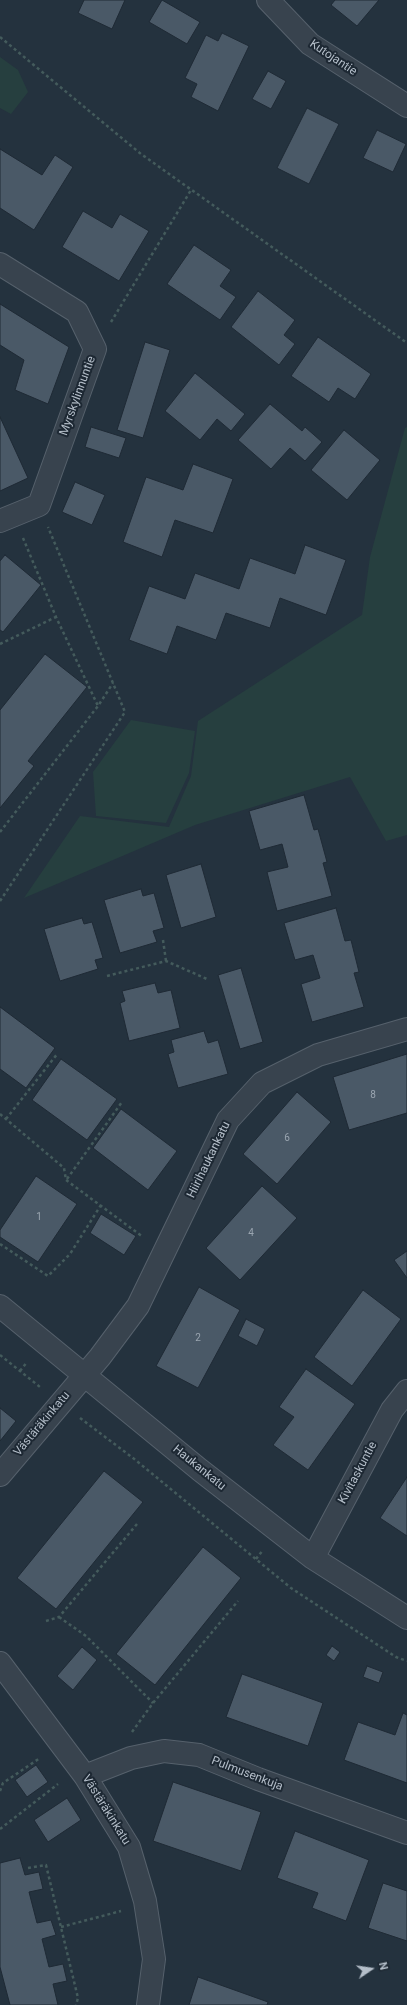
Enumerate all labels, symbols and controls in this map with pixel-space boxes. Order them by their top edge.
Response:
street label: Kutojantie [307,37,359,79]
street label: Myrskylinnuntie [57,354,99,438]
house number: 8 [370,1089,376,1101]
street label: Hiirihaukankatu [184,1119,234,1201]
house number: 6 [284,1132,290,1144]
house number: 1 [36,1211,42,1223]
house number: 4 [248,1227,254,1239]
house number: 2 [195,1332,201,1344]
street label: Västäräkinkatu [11,1389,73,1459]
street label: Kivitaskuntie [336,1439,380,1507]
street label: Haukankatu [170,1442,228,1494]
street label: Pulmusenkuja [209,1754,285,1794]
street label: Västäräkinkatu [79,1772,133,1848]
north arrow [351,1949,391,1989]
text: N [376,1961,390,1971]

